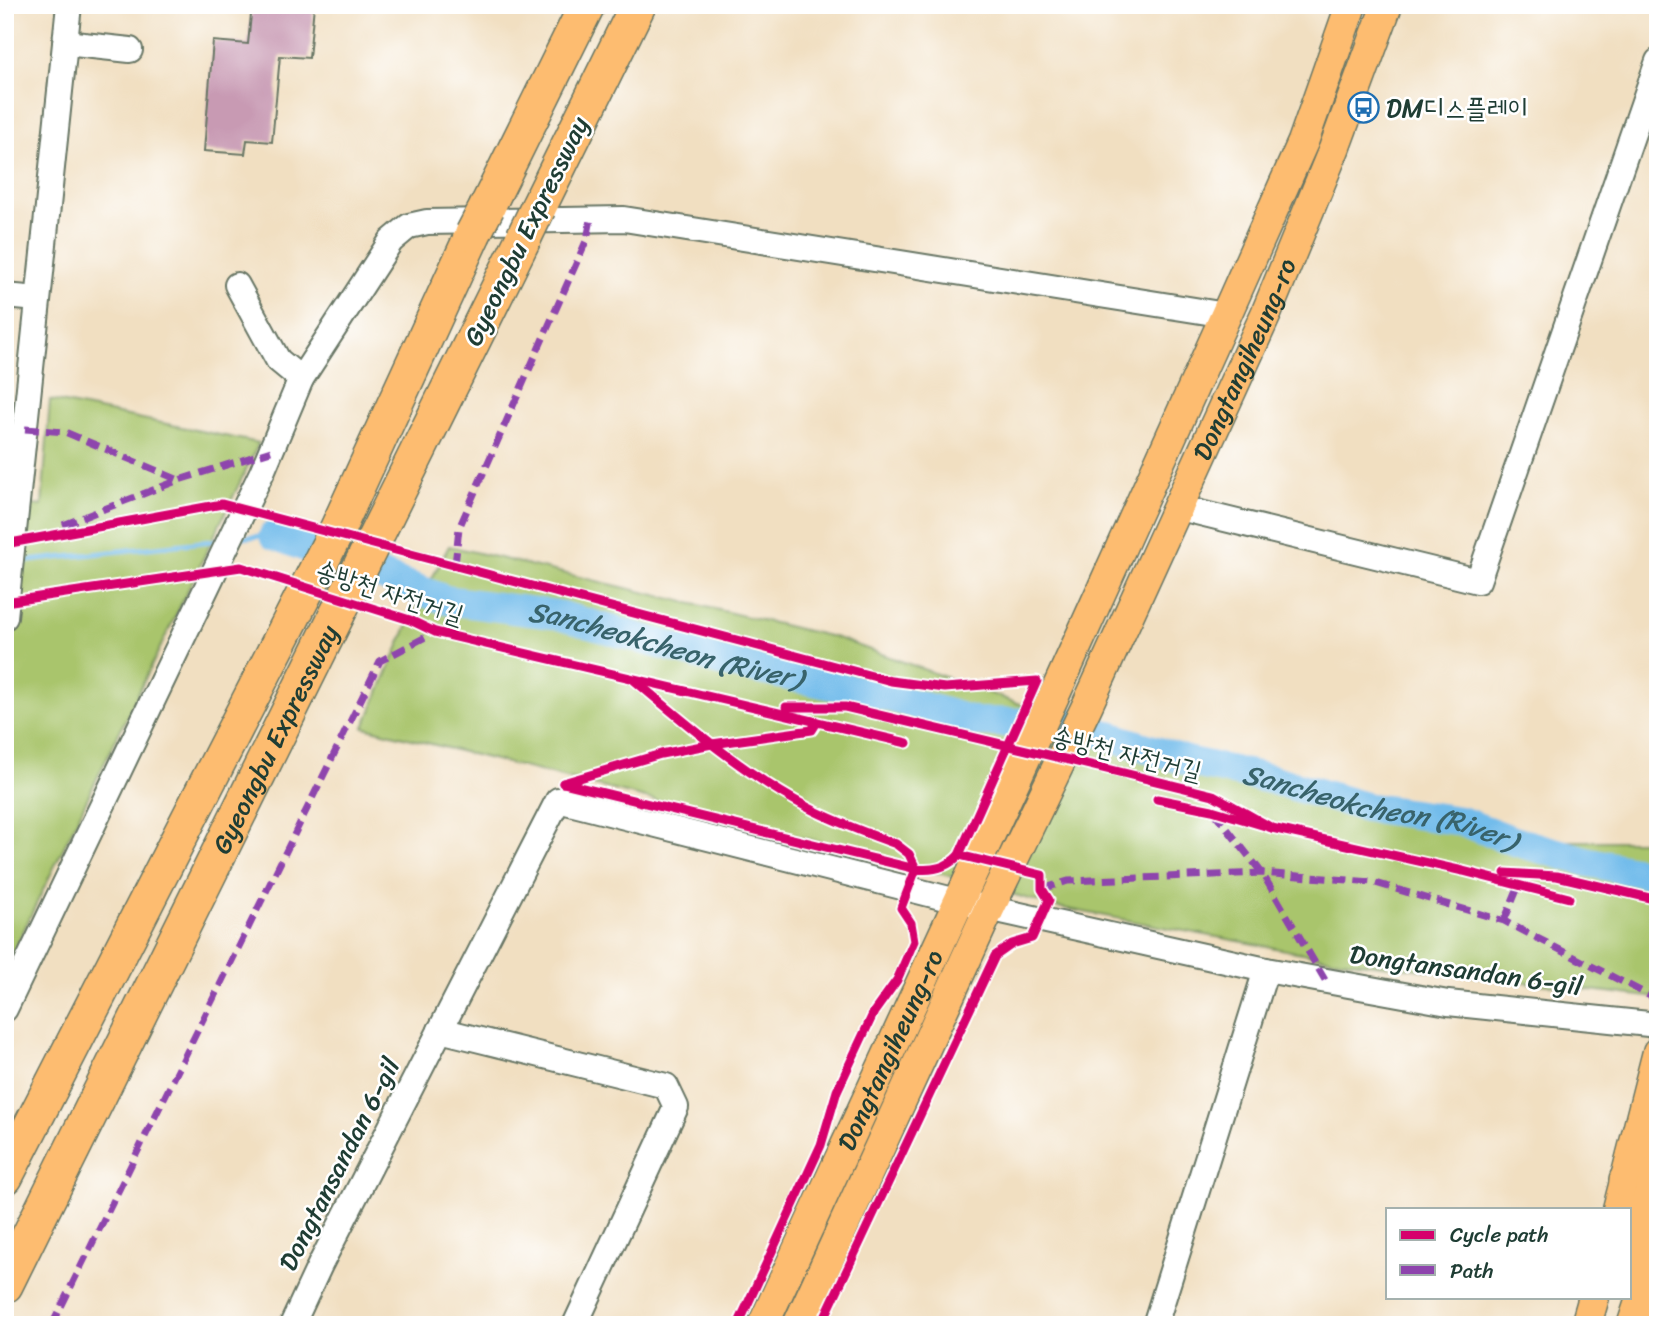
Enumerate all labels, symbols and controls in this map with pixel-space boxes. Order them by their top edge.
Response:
place label: DM디스플레이 [1386,85,1528,131]
bus stop icon: DM디스플레이 [1346,91,1380,125]
street label: Gyeongbu Expressway [450,108,602,354]
street label: Dongtangiheung-ro [1179,251,1310,468]
street label: 송방천 자전거길 [310,546,470,638]
water label: Sancheokcheon (River) [525,587,812,704]
street label: Gyeongbu Expressway [199,616,352,862]
street label: 송방천 자전거길 [1047,712,1207,794]
water label: Sancheokcheon (River) [1238,749,1529,866]
street label: Dongtansandan 6-gil [1347,931,1586,1009]
street label: Dongtangiheung-ro [824,941,957,1158]
street label: Dongtansandan 6-gil [265,1048,413,1279]
legend [1386,1208,1632,1298]
text: Cycle path [1450,1216,1549,1254]
text: Path [1450,1252,1493,1290]

